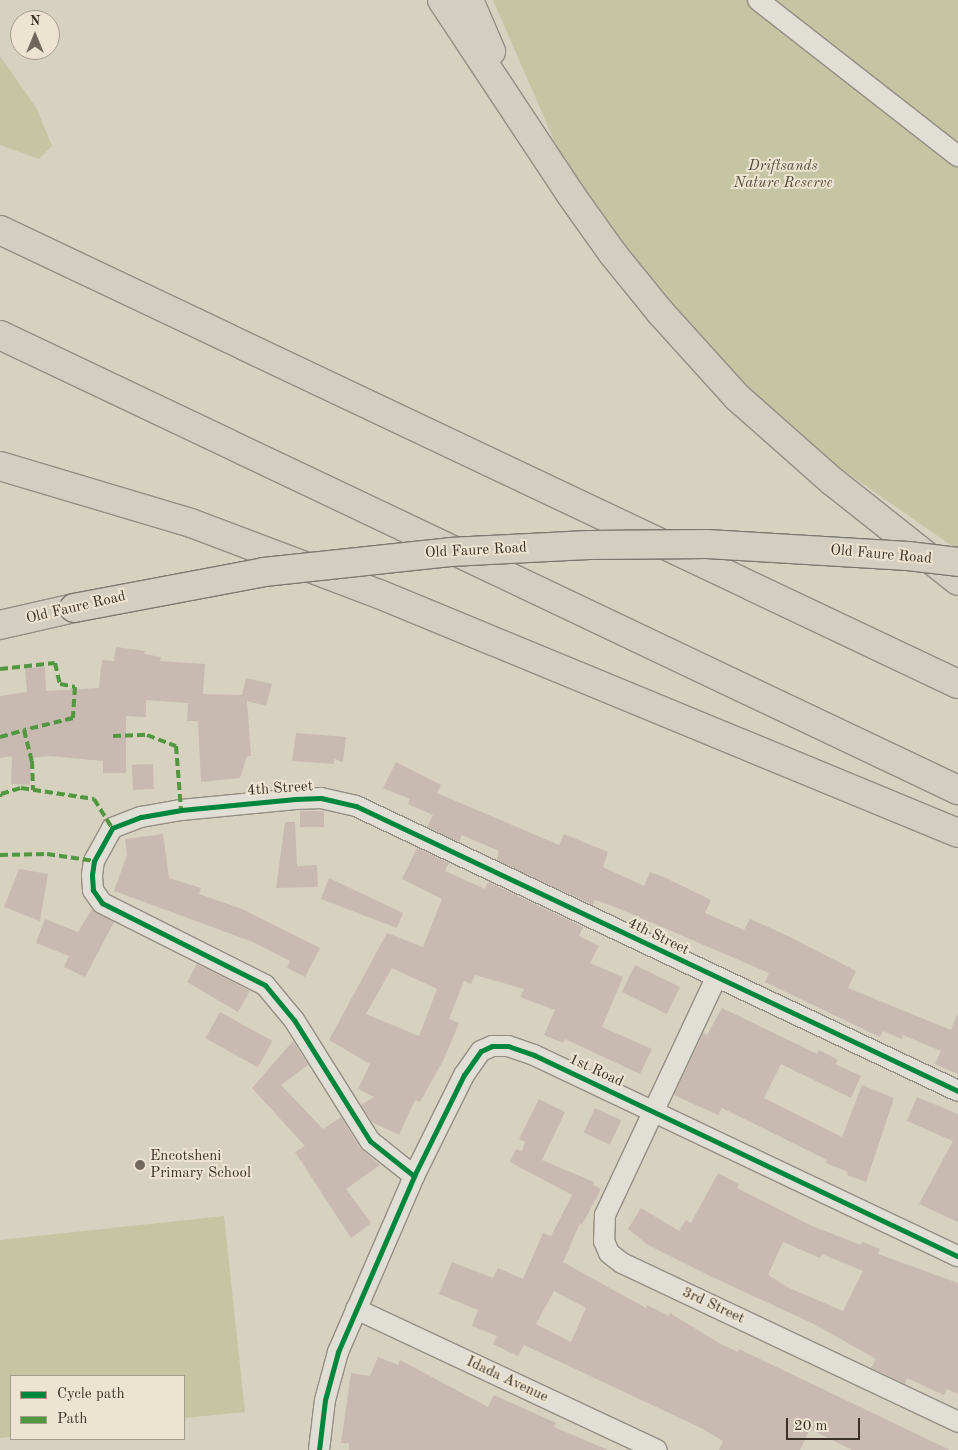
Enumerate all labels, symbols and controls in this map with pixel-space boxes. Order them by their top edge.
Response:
north arrow [10,10,60,60]
text: N [30,14,40,28]
park label: Driftsands Nature Reserve [733,157,833,192]
street label: Old Faure Road [425,539,527,563]
street label: Old Faure Road [829,542,933,568]
street label: Old Faure Road [24,588,128,628]
street label: 4th Street [246,778,314,800]
street label: 4th Street [624,914,692,960]
street label: 1st Road [566,1051,626,1091]
place label: Encotsheni Primary School [150,1147,251,1182]
marker: Encotsheni Primary School [134,1159,146,1171]
street label: 3rd Street [679,1284,747,1328]
street label: Idada Avenue [463,1353,551,1407]
legend [10,1375,185,1440]
text: Cycle path [57,1387,125,1402]
scale bar [788,1408,862,1440]
text: Path [57,1412,87,1427]
text: 20 m [794,1419,828,1434]

